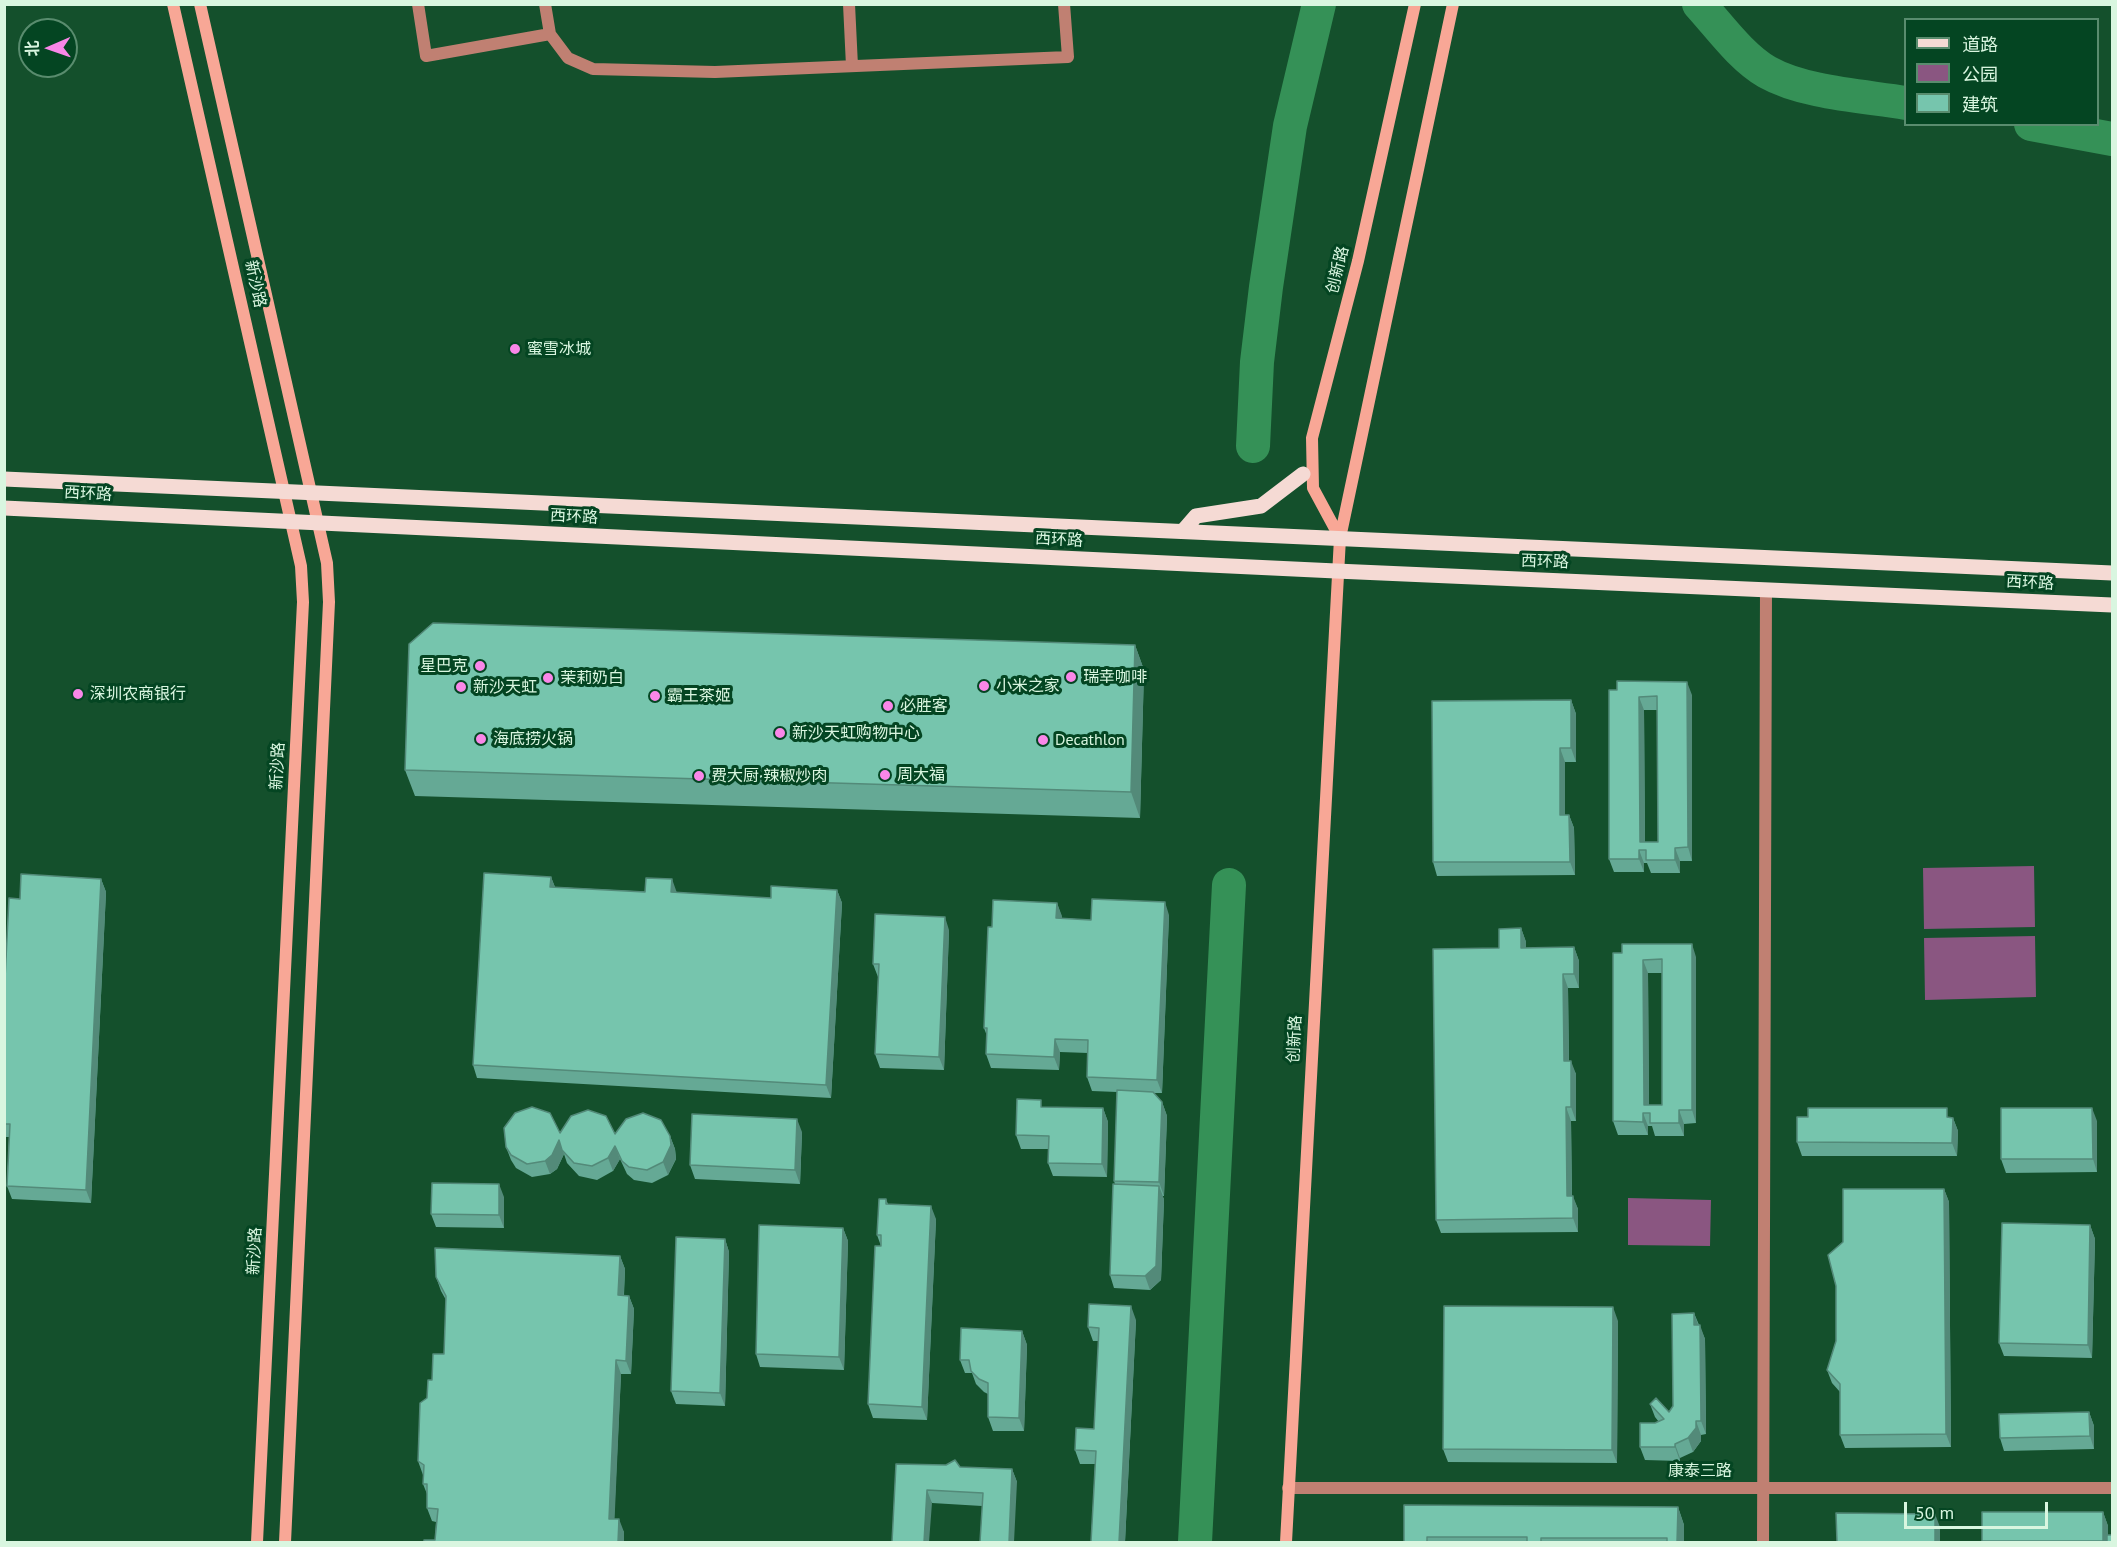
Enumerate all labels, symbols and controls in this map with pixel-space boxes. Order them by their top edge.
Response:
north arrow [18,18,78,78]
legend [1904,18,2099,126]
text: 道路 [1962,33,1998,56]
text: 北 [22,40,42,57]
text: 公园 [1962,63,1998,86]
text: 建筑 [1962,93,1998,116]
street label: 创新路 [1323,244,1353,296]
street label: 新沙路 [241,259,269,309]
place label: 蜜雪冰城 [527,339,591,359]
marker: 蜜雪冰城 [508,342,522,356]
street label: 西环路 [64,483,112,505]
street label: 西环路 [550,506,598,528]
street label: 西环路 [1035,529,1083,551]
street label: 西环路 [1521,552,1569,572]
street label: 西环路 [2006,572,2054,594]
place label: 星巴克 [420,656,468,676]
marker: 星巴克 [473,659,487,673]
place label: 瑞幸咖啡 [1083,667,1147,687]
place label: 茉莉奶白 [560,668,624,688]
marker: 瑞幸咖啡 [1064,670,1078,684]
marker: 茉莉奶白 [541,671,555,685]
place label: 小米之家 [996,676,1060,696]
place label: 新沙天虹 [473,677,537,697]
marker: 小米之家 [977,679,991,693]
marker: 新沙天虹 [454,680,468,694]
place label: 深圳农商银行 [90,684,186,704]
place label: 霸王茶姬 [667,686,731,706]
marker: 深圳农商银行 [71,687,85,701]
marker: 霸王茶姬 [648,689,662,703]
place label: 必胜客 [900,696,948,716]
marker: 必胜客 [881,699,895,713]
place label: 新沙天虹购物中心 [792,723,920,743]
marker: 新沙天虹购物中心 [773,726,787,740]
place label: 海底捞火锅 [493,729,573,749]
place label: Decathlon [1055,730,1125,750]
marker: 海底捞火锅 [474,732,488,746]
marker: Decathlon [1036,733,1050,747]
street label: 新沙路 [267,742,289,790]
place label: 周大福 [897,765,945,785]
place label: 费大厨·辣椒炒肉 [711,766,827,786]
marker: 周大福 [878,768,892,782]
marker: 费大厨·辣椒炒肉 [692,769,706,783]
street label: 创新路 [1284,1015,1306,1063]
street label: 新沙路 [244,1227,266,1275]
street label: 康泰三路 [1668,1461,1732,1481]
scale bar [1907,1490,2051,1528]
text: 50 m [1915,1501,1954,1524]

